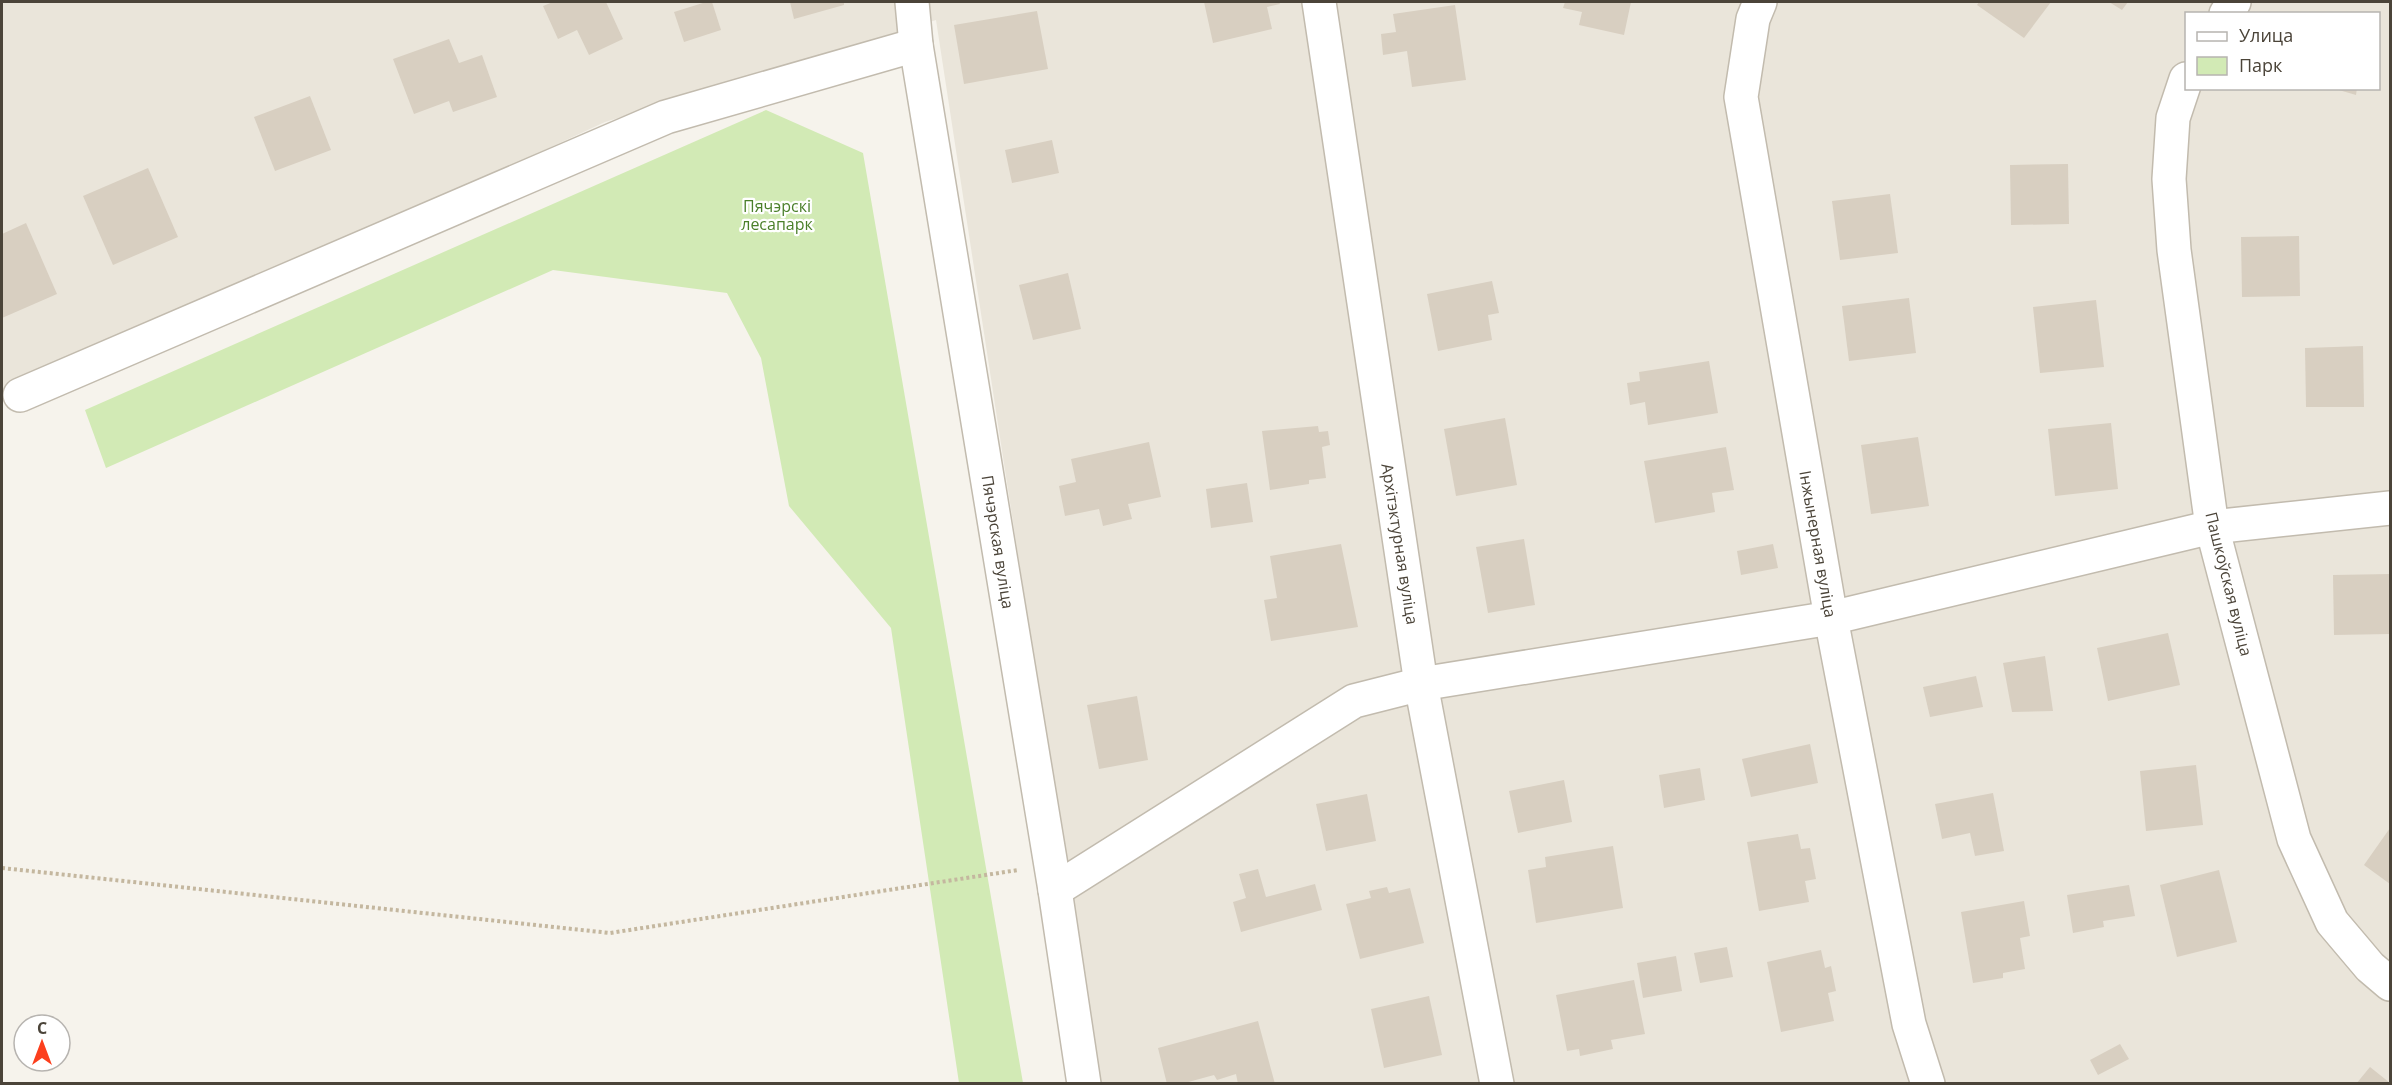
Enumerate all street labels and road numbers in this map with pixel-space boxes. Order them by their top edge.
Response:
street label: Архітэктурная вуліца [1376,462,1424,626]
street label: Інжынерная вуліца [1794,469,1842,619]
street label: Пячэрская вуліца [977,474,1019,610]
street label: Пашкоўская вуліца [2200,510,2258,658]

